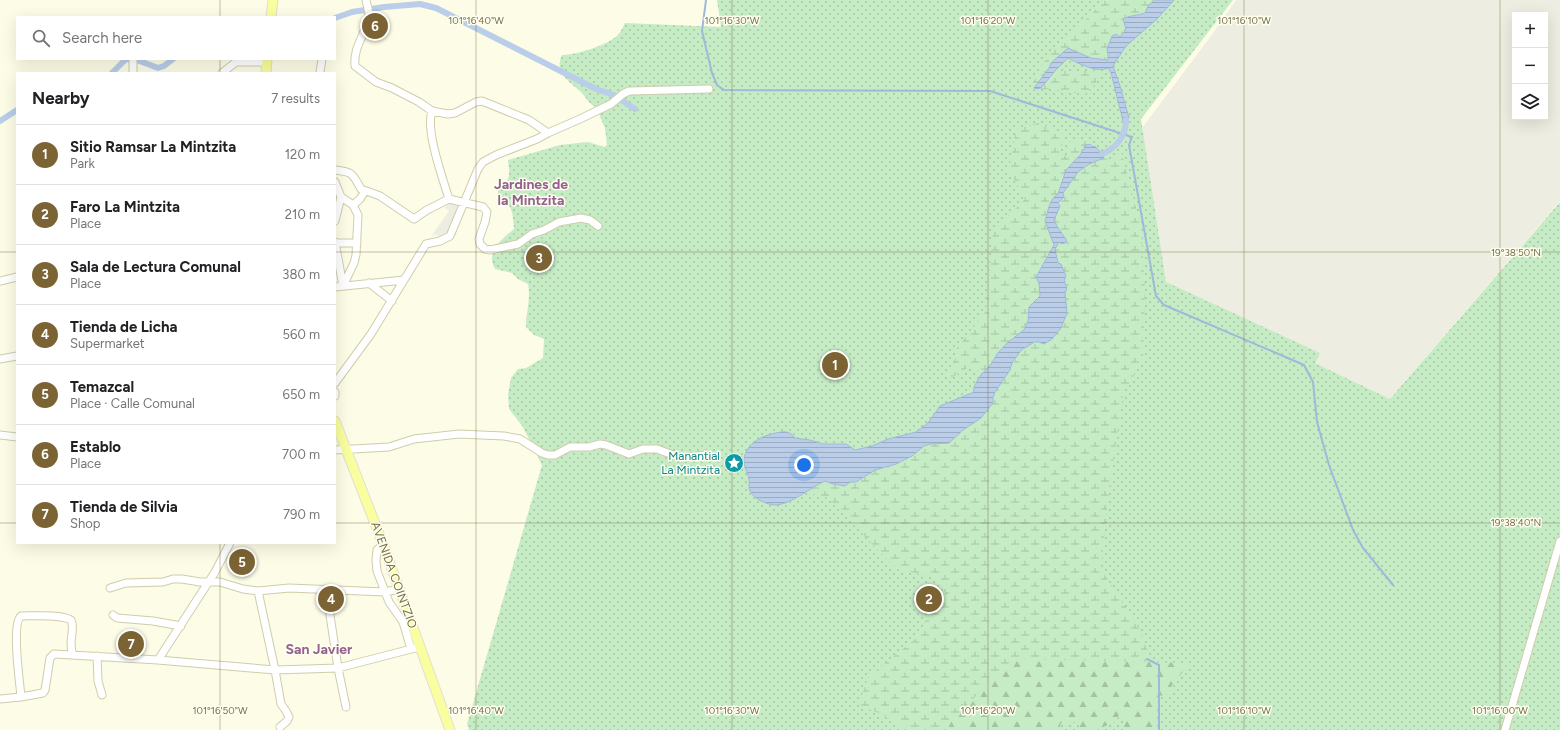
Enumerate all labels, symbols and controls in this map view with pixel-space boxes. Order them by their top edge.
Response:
pin: 6 [362,11,388,41]
map controls [1512,12,1548,120]
button: + [1512,12,1548,48]
text: 101°16'40"W [448,14,504,27]
text: 101°16'30"W [705,14,760,27]
text: 101°16'20"W [961,14,1016,27]
text: 101°16'10"W [1217,14,1271,27]
search box [16,16,336,60]
icon: search [30,27,52,49]
text: Search here [62,29,142,47]
button: − [1512,48,1548,84]
button: layers [1512,84,1548,120]
text: Nearby [32,88,90,108]
text: 7 results [271,91,320,106]
text: Sitio Ramsar La Mintzita [70,138,236,156]
text: 1 [42,147,48,162]
text: 120 m [285,147,320,162]
text: Park [70,156,95,171]
district label: Jardines de la Mintzita [494,176,568,209]
text: Faro La Mintzita [70,198,180,216]
text: 2 [41,207,49,222]
text: 210 m [285,207,320,222]
text: Place [70,216,101,231]
pin: 3 [526,243,552,273]
text: 19°38'50"N [1491,246,1541,259]
text: Sala de Lectura Comunal [70,258,241,276]
text: 3 [41,267,49,282]
text: 380 m [282,267,320,282]
text: Place [70,276,101,291]
text: Tienda de Licha [70,318,178,336]
text: 4 [41,327,49,342]
text: 560 m [283,327,320,342]
text: Supermarket [70,336,145,351]
pin: 1 [822,350,848,380]
text: Temazcal [70,378,134,396]
text: 5 [41,387,49,402]
text: 650 m [283,387,320,402]
text: Place · Calle Comunal [70,396,195,411]
text: Establo [70,438,121,456]
text: 6 [41,447,49,462]
text: 700 m [282,447,320,462]
place label: Manantial La Mintzita [661,449,720,477]
place icon: Manantial La Mintzita [723,452,745,474]
your location [794,455,814,475]
text: Place [70,456,101,471]
text: Tienda de Silvia [70,498,178,516]
text: 7 [41,507,49,522]
text: 790 m [283,507,320,522]
text: Shop [70,516,100,531]
text: 19°38'40"N [1491,516,1541,529]
street label: AVENIDA COINTZIO [368,520,420,630]
pin: 5 [229,547,255,577]
pin: 4 [318,584,344,614]
pin: 2 [916,584,942,614]
pin: 7 [118,629,144,659]
district label: San Javier [286,641,353,658]
text: 101°16'50"W [192,704,248,717]
text: 101°16'40"W [448,704,504,717]
text: 101°16'30"W [705,704,760,717]
text: 101°16'20"W [961,704,1016,717]
text: 101°16'10"W [1217,704,1271,717]
text: 101°16'00"W [1472,704,1528,717]

